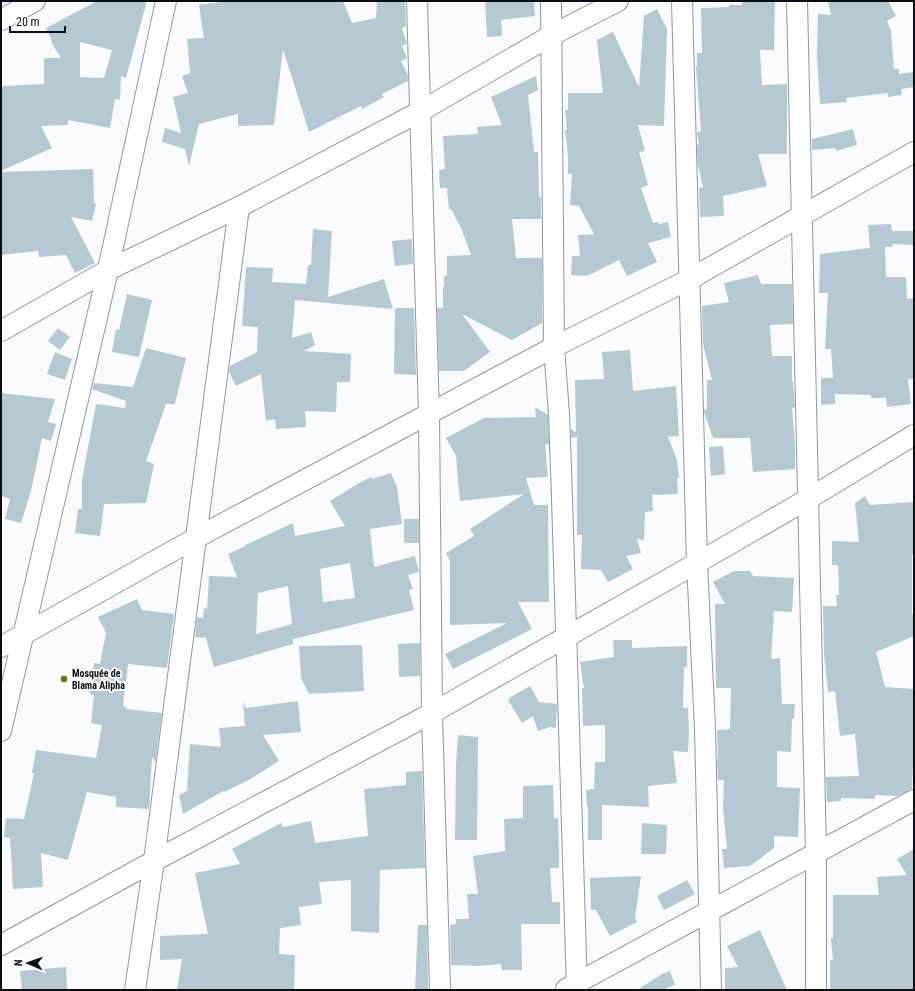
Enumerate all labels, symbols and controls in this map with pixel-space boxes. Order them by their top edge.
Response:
scale bar [10,8,65,34]
text: 20 m [16,15,40,29]
place label: Mosquée de Blama Alipha [72,668,125,691]
marker: Mosquée de Blama Alipha [59,674,69,684]
north arrow [8,943,48,983]
text: N [12,959,25,966]

